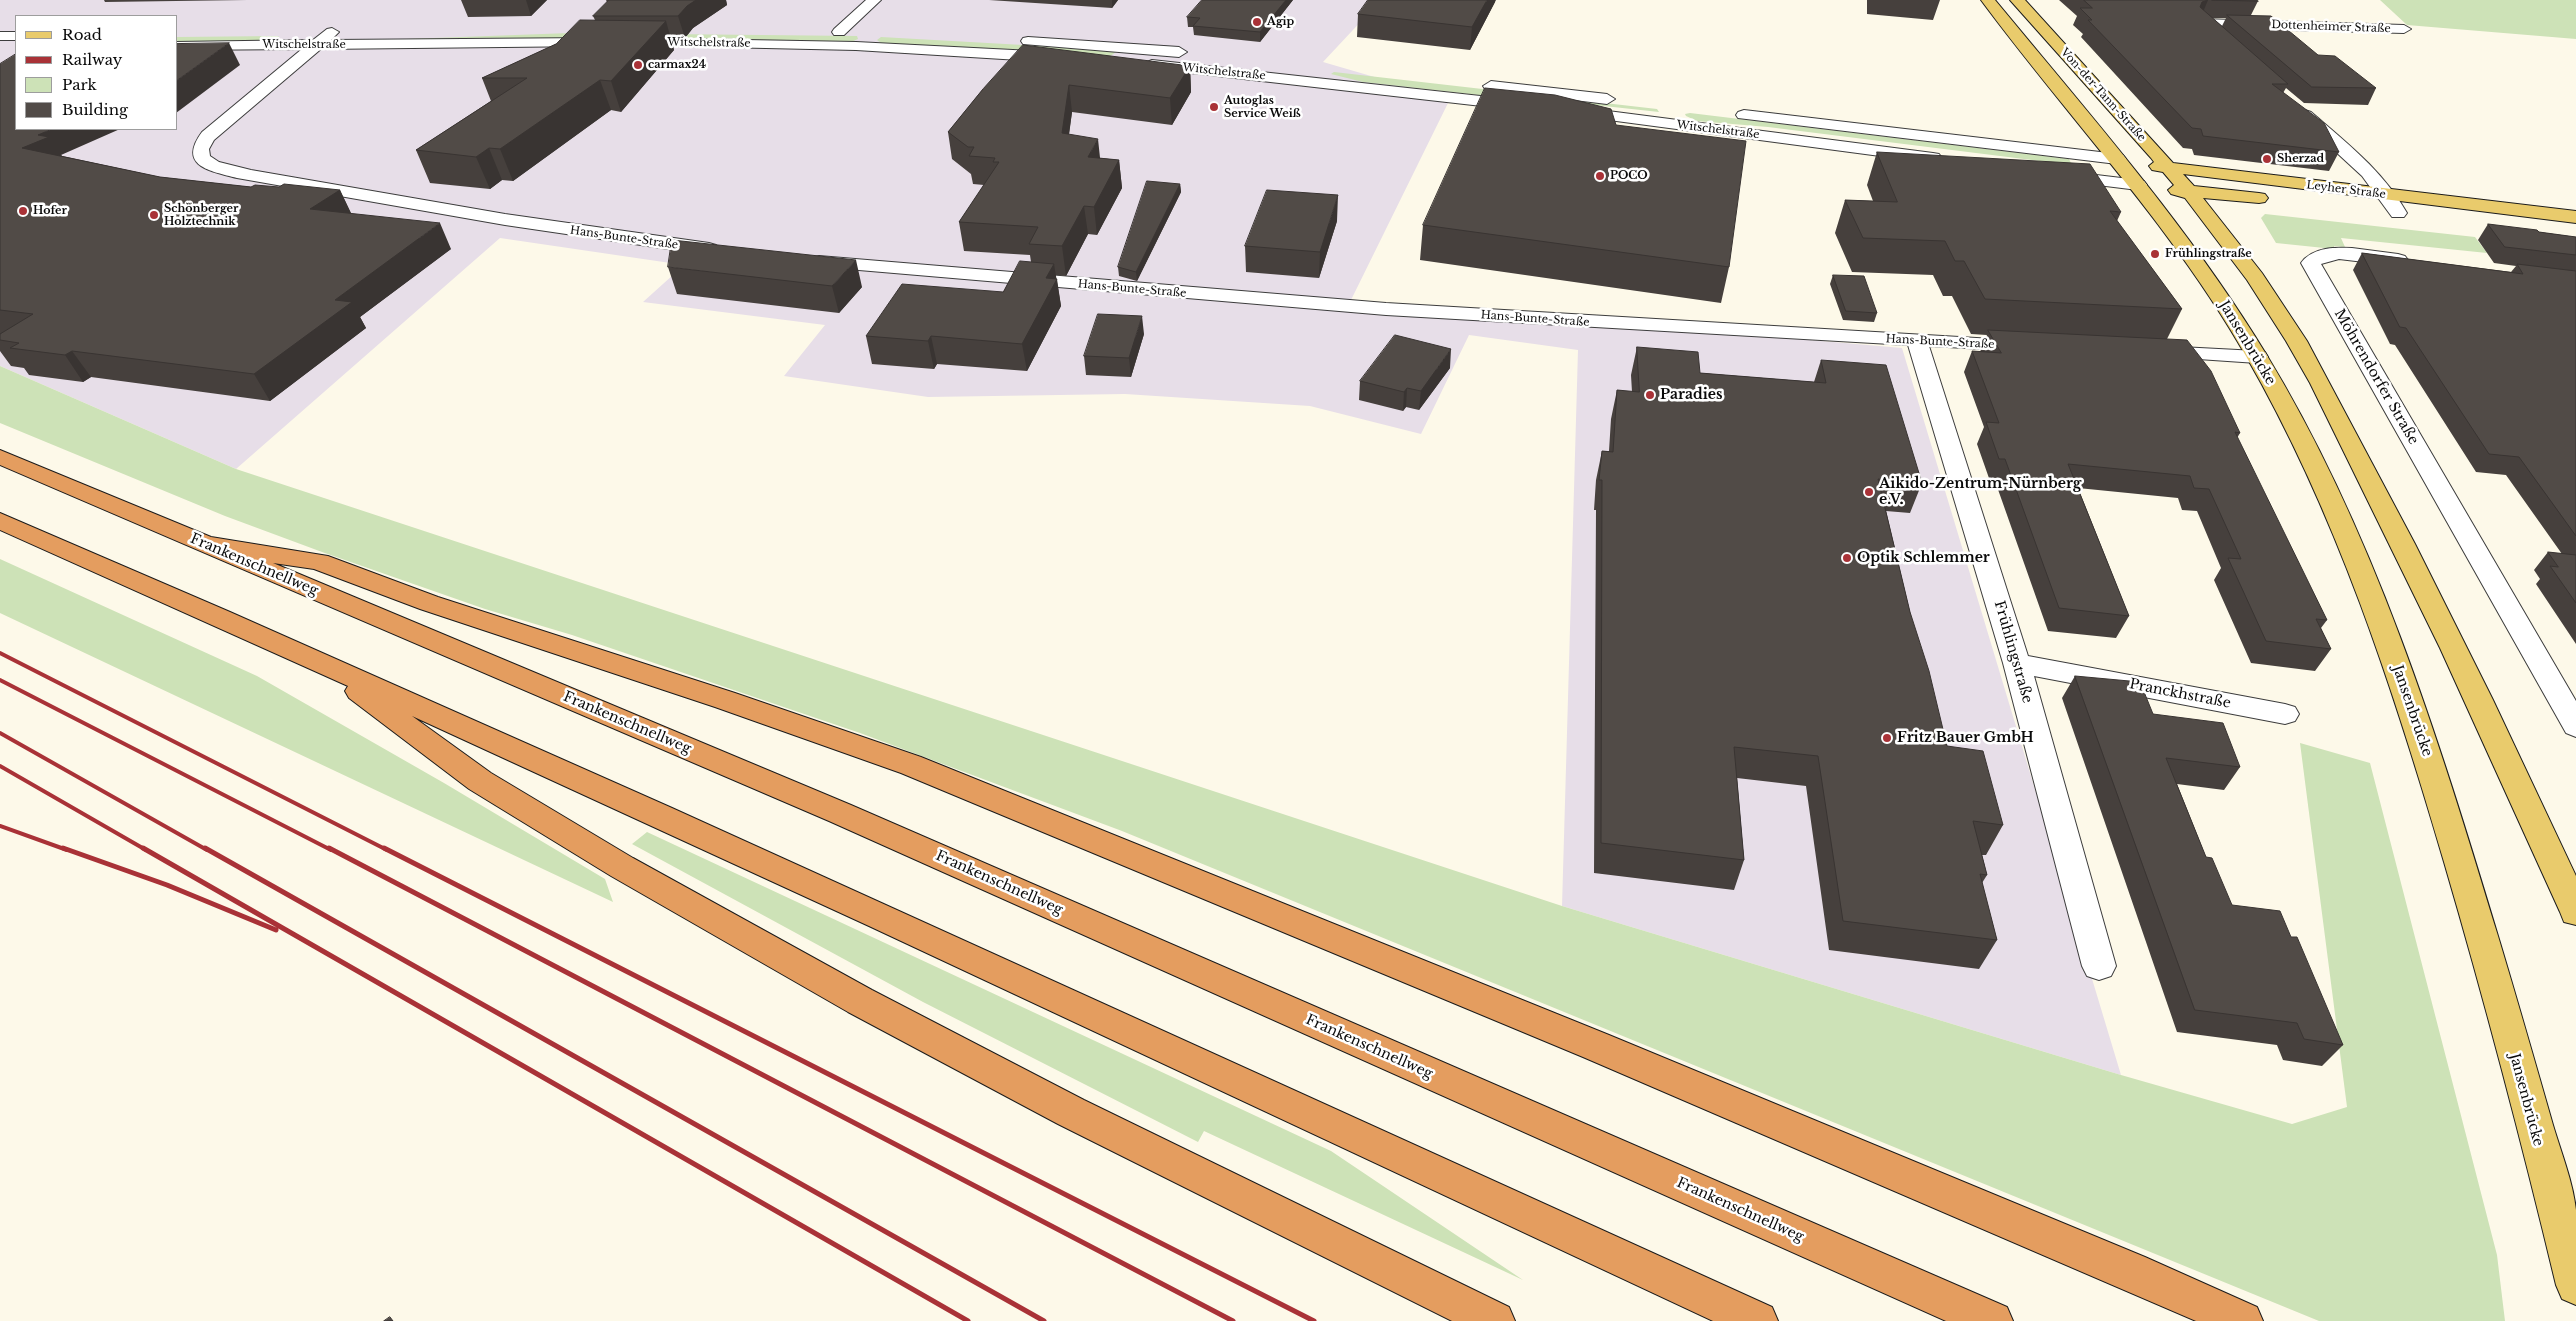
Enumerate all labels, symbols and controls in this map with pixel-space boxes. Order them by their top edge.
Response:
legend [15,15,178,130]
place label: Agip [1267,15,1294,29]
marker: Agip [1251,16,1263,28]
street label: Dottenheimer Straße [2271,18,2391,36]
text: Road [62,25,102,44]
street label: Witschelstraße [667,36,751,50]
street label: Witschelstraße [262,38,346,52]
street label: Von-der-Tann-Straße [2058,46,2148,144]
text: Railway [62,50,122,69]
place label: carmax24 [648,58,706,72]
marker: carmax24 [632,59,644,71]
street label: Witschelstraße [1182,61,1266,83]
text: Park [62,75,97,94]
place label: Autoglas Service Weiß [1224,94,1300,120]
text: Building [62,100,128,119]
marker: Autoglas Service Weiß [1208,101,1220,113]
street label: Witschelstraße [1676,118,1760,142]
place label: Sherzad [2277,152,2324,166]
marker: Sherzad [2261,153,2273,165]
place label: POCO [1610,169,1648,183]
marker: POCO [1594,170,1606,182]
street label: Leyher Straße [2306,179,2386,201]
place label: Schönberger Holztechnik [164,202,238,228]
place label: Hofer [33,204,67,218]
marker: Hofer [17,205,29,217]
marker: Schönberger Holztechnik [148,209,160,221]
street label: Hans-Bunte-Straße [569,224,679,252]
place label: Frühlingstraße [2165,247,2252,261]
marker: Frühlingstraße [2149,248,2161,260]
street label: Hans-Bunte-Straße [1077,278,1187,300]
street label: Jansenbrücke [2215,298,2279,388]
street label: Möhrendorfer Straße [2330,306,2422,448]
street label: Hans-Bunte-Straße [1480,309,1590,329]
street label: Hans-Bunte-Straße [1885,333,1995,351]
place label: Paradies [1660,387,1722,403]
marker: Paradies [1644,389,1656,401]
place label: Aikido-Zentrum-Nürnberg e.V. [1879,476,2081,508]
marker: Aikido-Zentrum-Nürnberg e.V. [1863,486,1875,498]
street label: Frankenschnellweg [187,530,321,600]
place label: Optik Schlemmer [1857,550,1990,566]
marker: Optik Schlemmer [1841,552,1853,564]
street label: Frühlingstraße [1990,599,2036,705]
street label: Jansenbrücke [2389,663,2435,759]
street label: Pranckhstraße [2128,676,2232,712]
street label: Frankenschnellweg [560,688,694,758]
place label: Fritz Bauer GmbH [1897,730,2034,746]
marker: Fritz Bauer GmbH [1881,732,1893,744]
street label: Frankenschnellweg [933,847,1065,919]
street label: Frankenschnellweg [1303,1011,1435,1083]
street label: Jansenbrücke [2506,1052,2546,1148]
street label: Frankenschnellweg [1674,1174,1806,1246]

